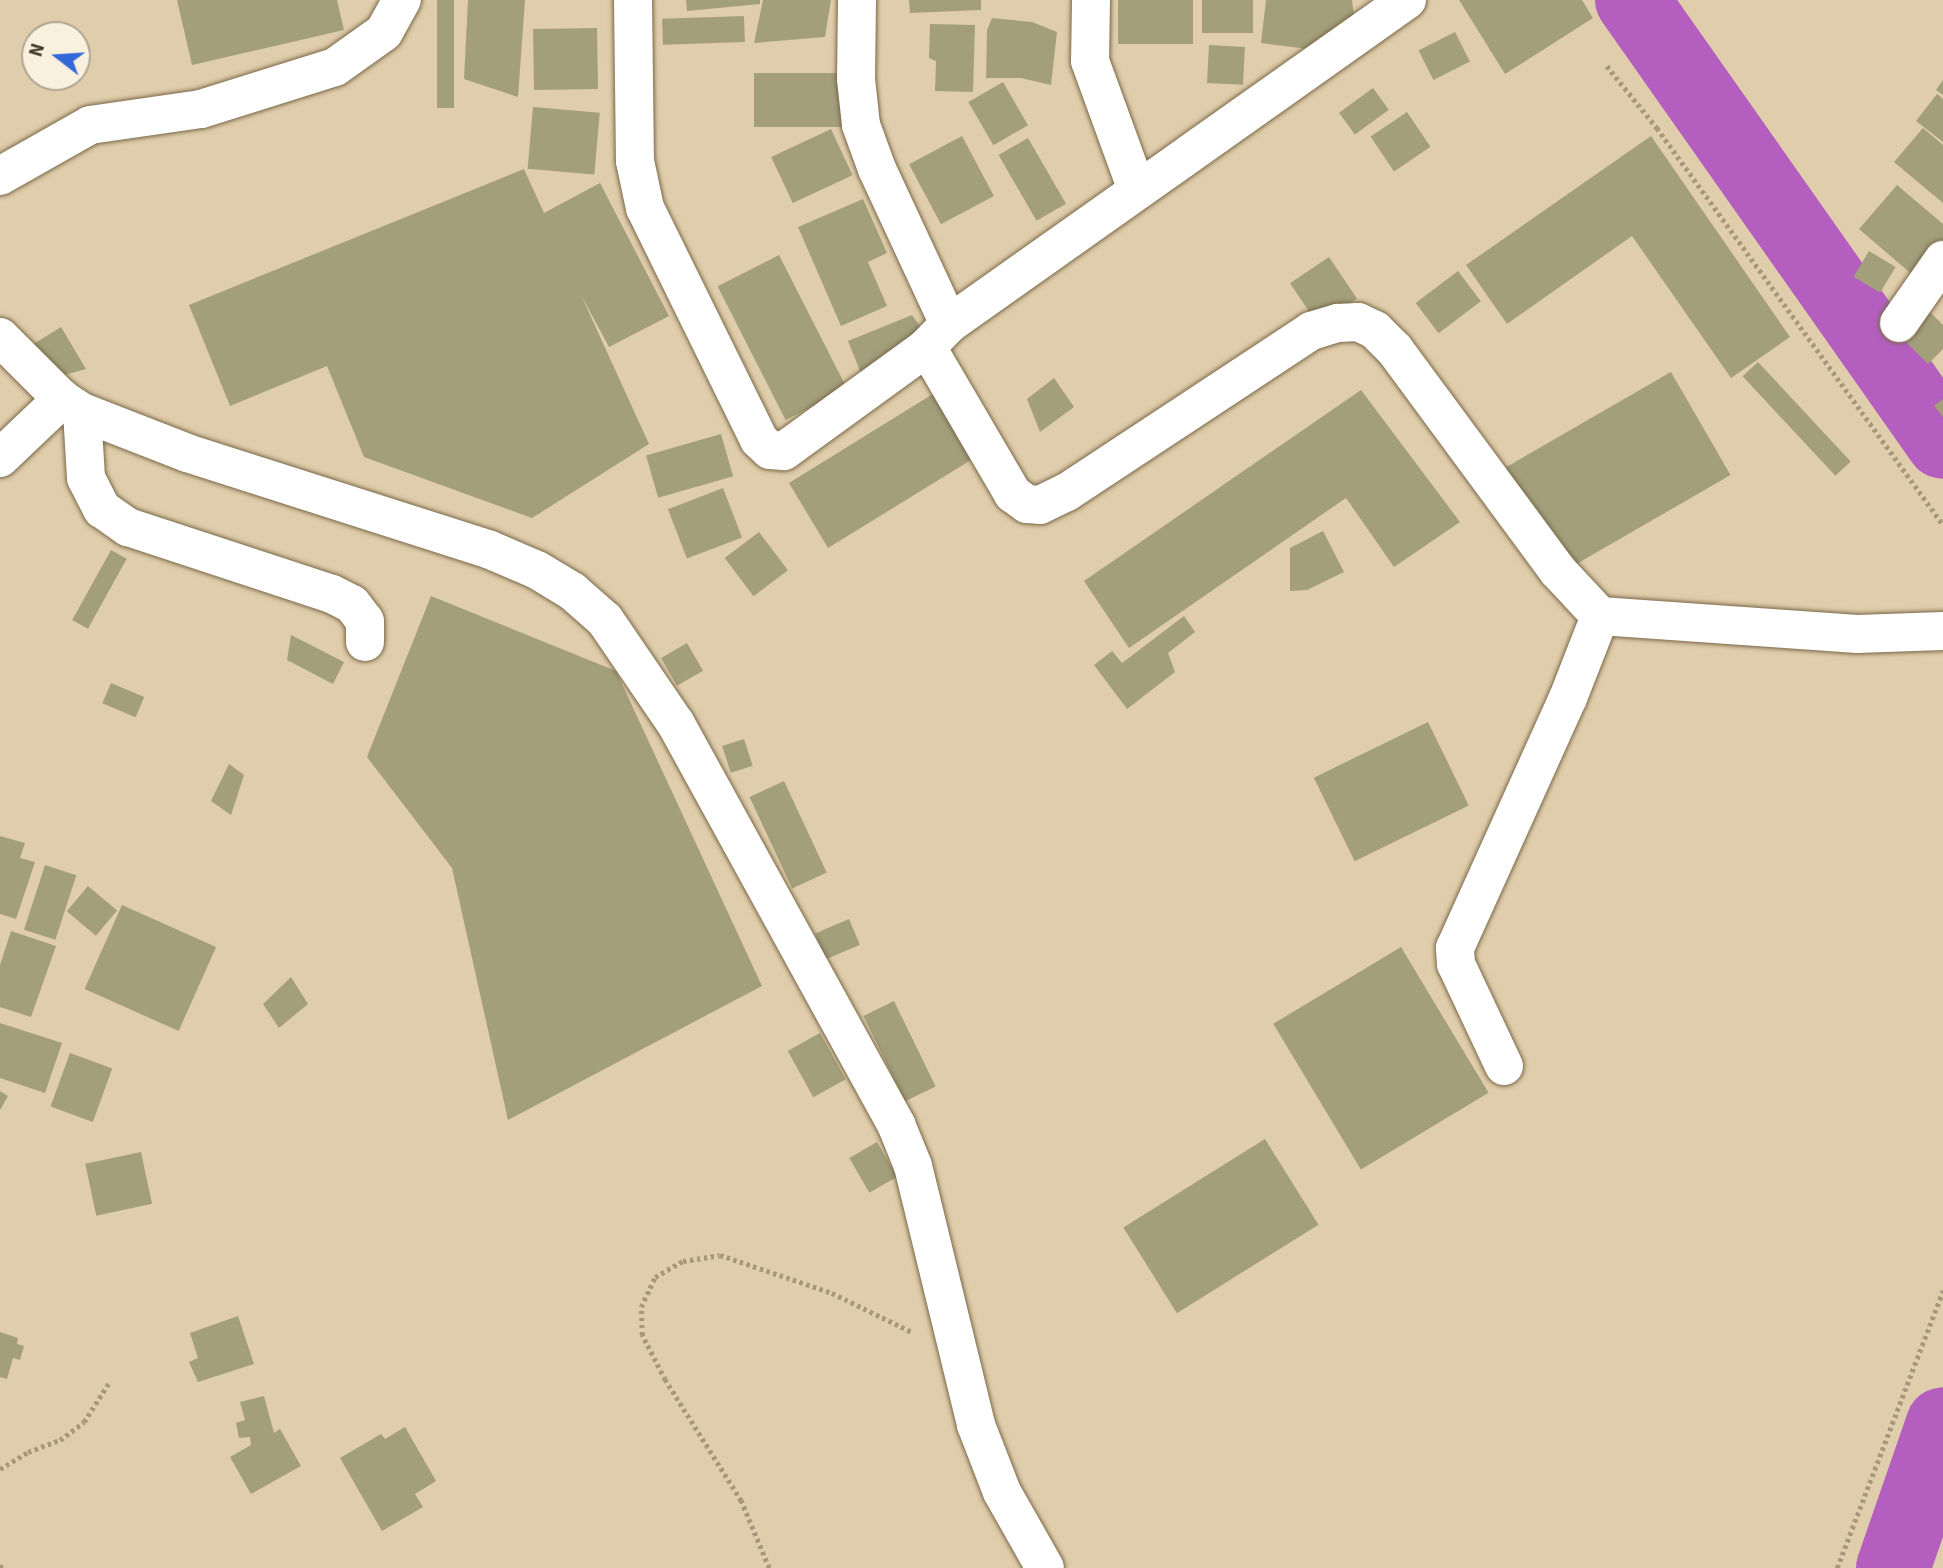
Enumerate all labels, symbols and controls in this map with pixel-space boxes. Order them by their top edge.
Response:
north arrow [21,21,91,91]
text: N [23,40,52,60]

